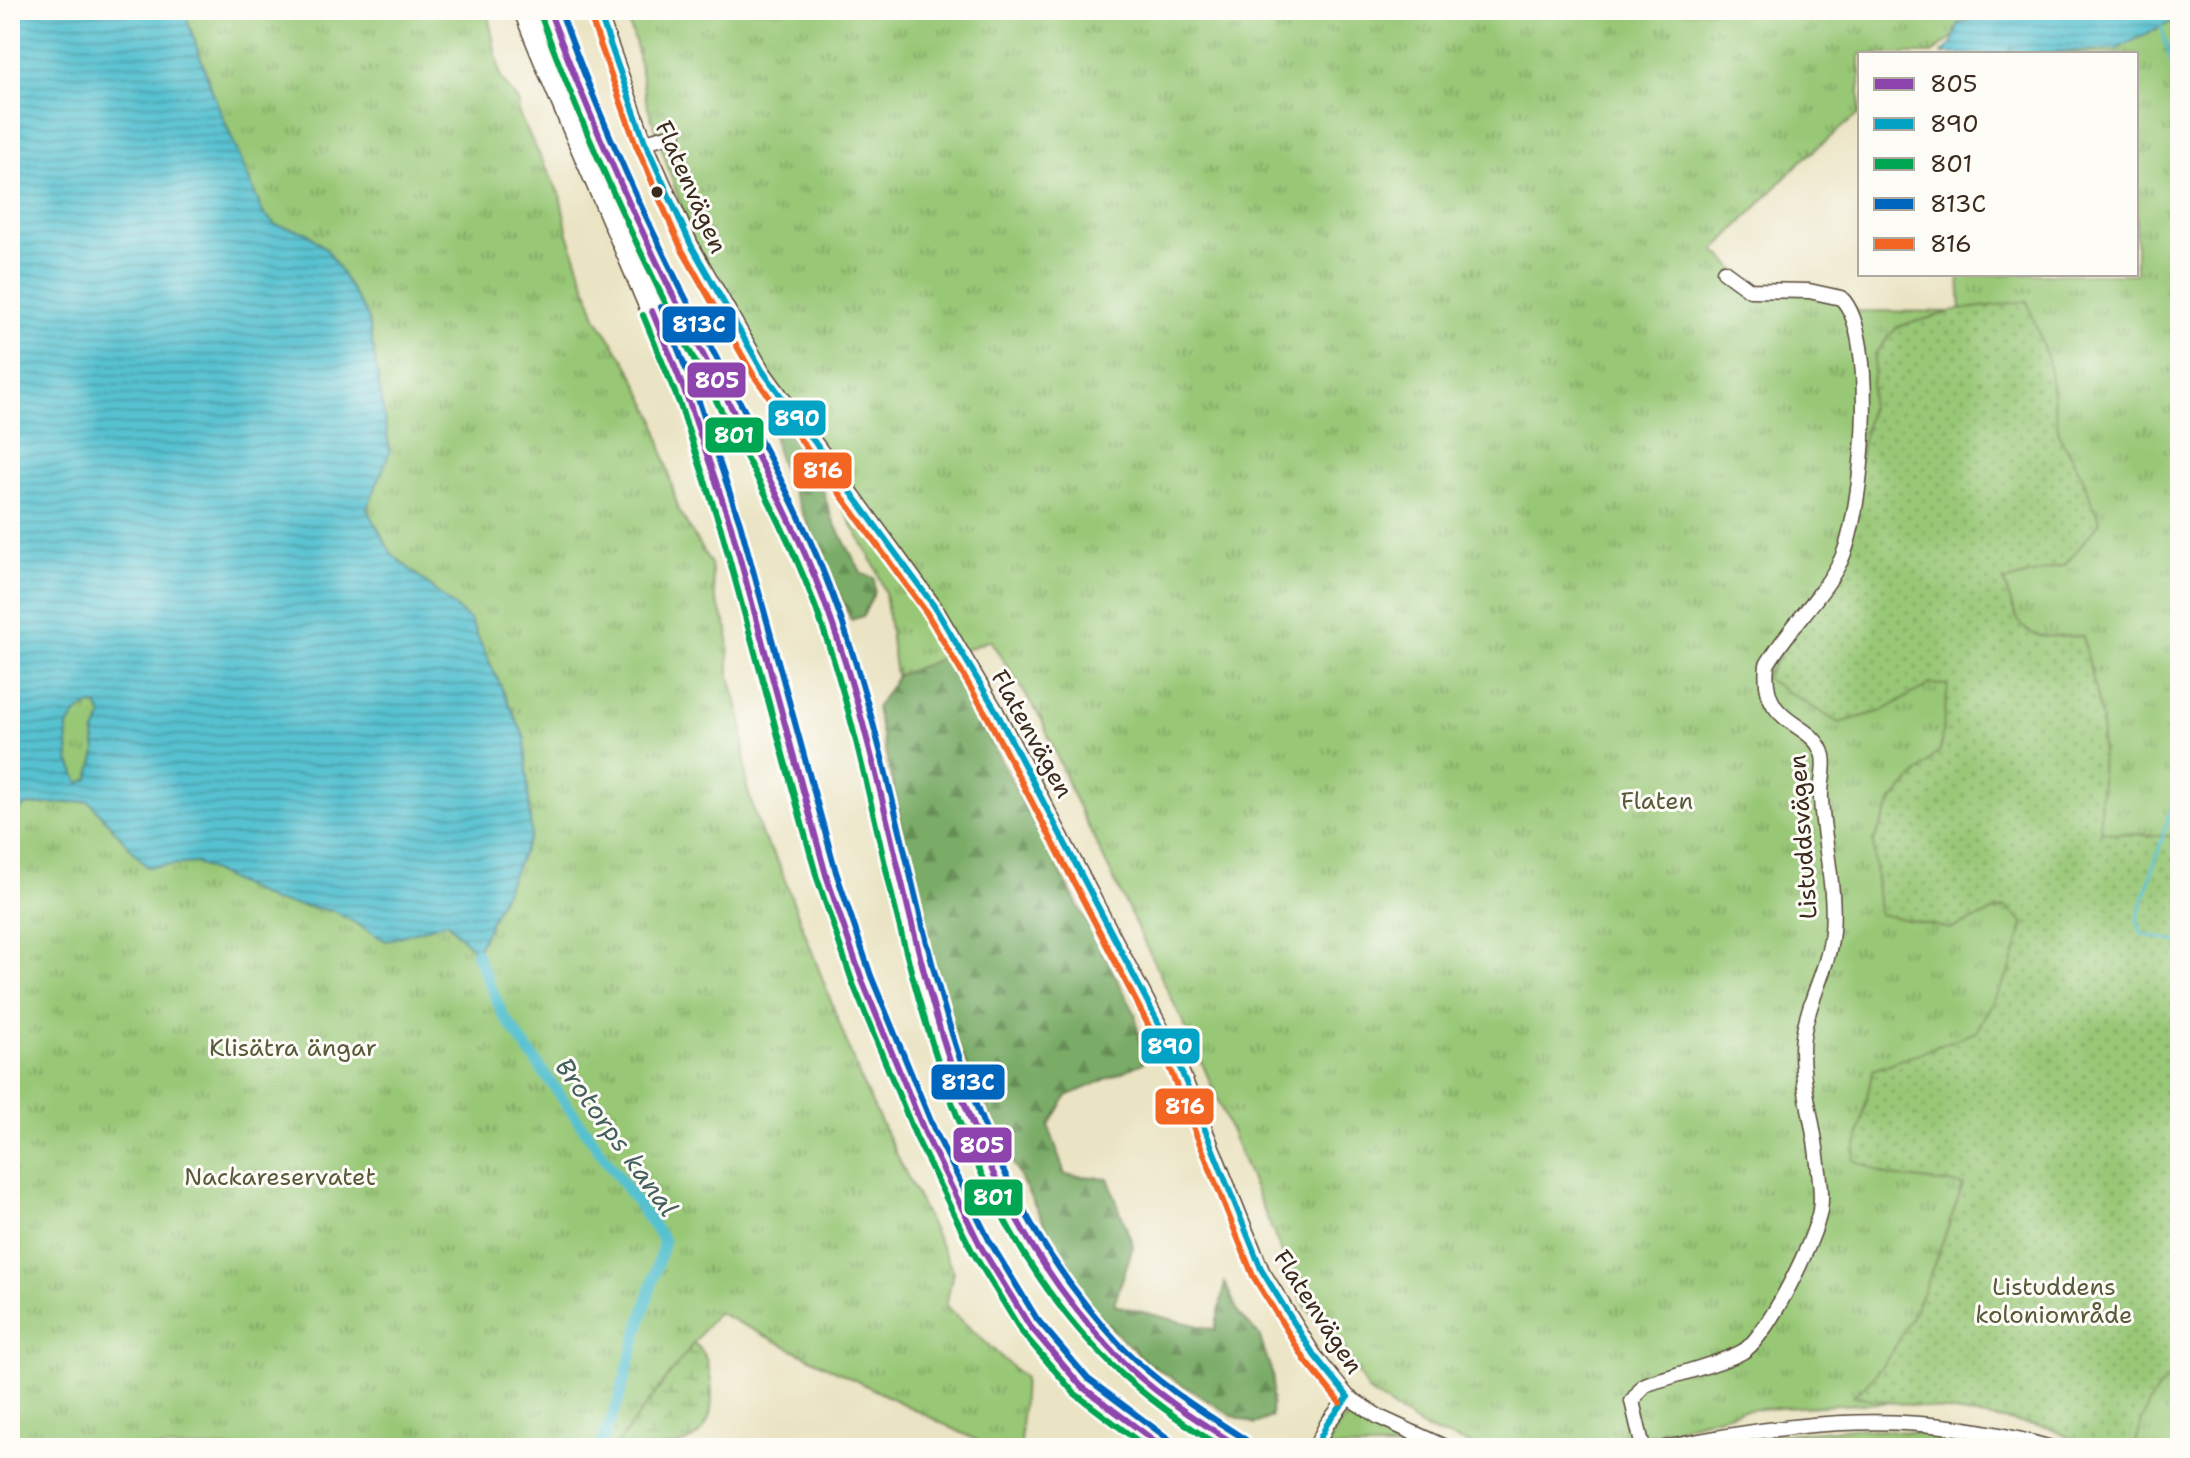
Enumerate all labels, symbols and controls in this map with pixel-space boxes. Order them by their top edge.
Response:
legend [1858,52,2138,276]
text: 805 [1930,68,1978,100]
text: 890 [1930,108,1979,140]
street label: Flatenvägen [648,116,734,258]
text: 801 [1930,148,1972,180]
unlabelled marker [649,184,665,200]
text: 813C [1930,188,1986,220]
text: 816 [1930,228,1972,260]
line badge: 813C [661,305,737,344]
text: 813C [672,310,726,339]
line badge: 805 [686,361,747,399]
text: 805 [695,366,739,395]
line badge: 890 [767,399,827,437]
text: 890 [774,404,820,433]
line badge: 801 [704,416,765,454]
text: 801 [714,421,754,450]
line badge: 816 [792,451,853,490]
text: 816 [803,456,843,485]
street label: Flatenvägen [984,664,1080,804]
street label: Listuddsvägen [1781,753,1825,921]
park label: Flaten [1621,785,1693,817]
line badge: 890 [1140,1027,1201,1065]
park label: Klisätra ängar [209,1032,377,1064]
text: 890 [1147,1032,1193,1061]
water label: Brotorps kanal [547,1050,687,1224]
line badge: 813C [930,1063,1006,1101]
text: 813C [941,1068,995,1097]
line badge: 816 [1154,1087,1215,1126]
text: 816 [1165,1092,1205,1121]
line badge: 805 [952,1126,1013,1164]
text: 805 [960,1131,1004,1160]
park label: Nackareservatet [184,1161,376,1193]
line badge: 801 [963,1178,1024,1217]
text: 801 [973,1183,1013,1212]
street label: Flatenvägen [1266,1244,1370,1380]
park label: Listuddens koloniområde [1975,1271,2133,1331]

